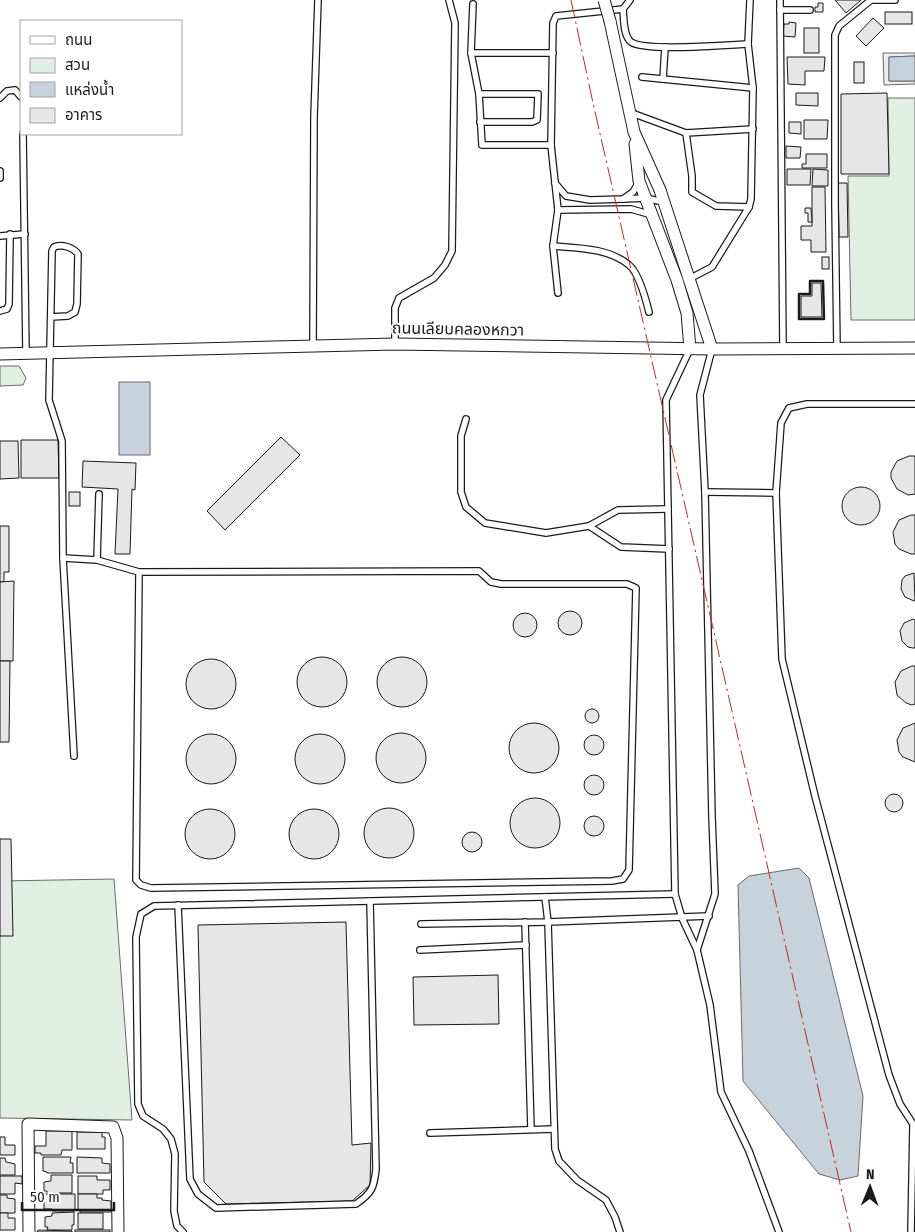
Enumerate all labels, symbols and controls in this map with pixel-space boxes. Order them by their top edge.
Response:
legend [20,20,182,135]
text: ถนน [65,31,92,49]
text: สวน [65,56,90,74]
text: แหล่งน้ำ [65,79,114,99]
text: อาคาร [65,106,102,124]
street label: ถนนเลียบคลองหกวา [392,318,524,340]
north arrow [845,1162,895,1212]
text: N [866,1166,875,1183]
scale bar [22,1180,115,1212]
text: 50 m [30,1188,60,1206]

